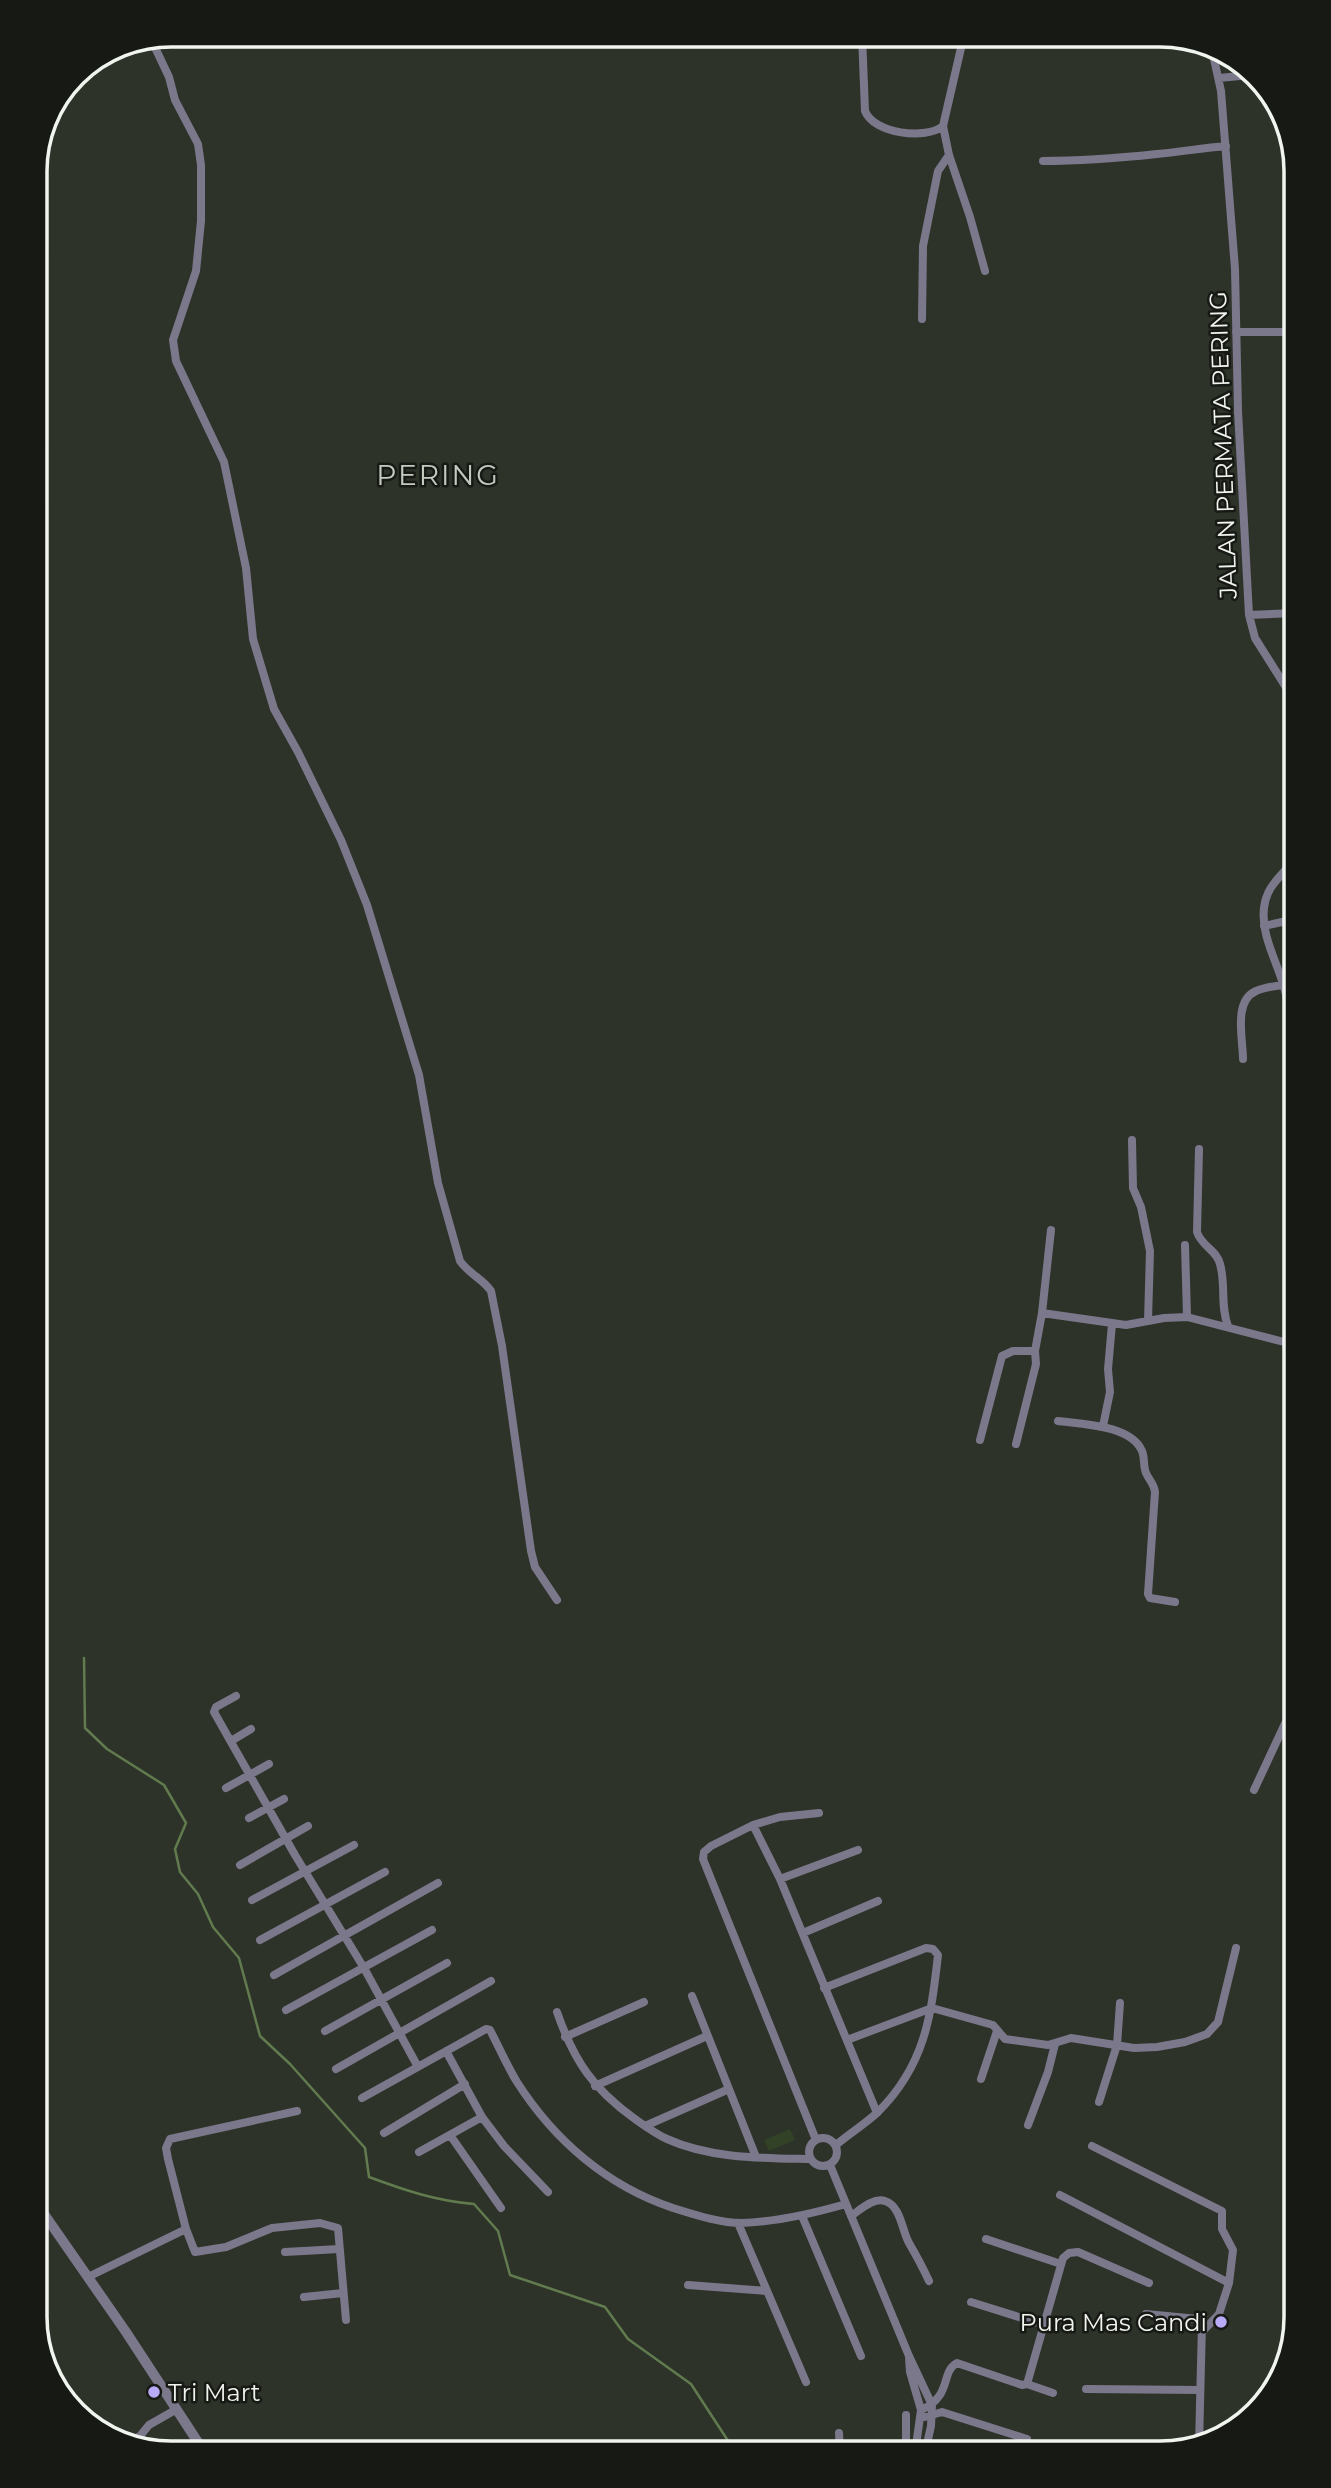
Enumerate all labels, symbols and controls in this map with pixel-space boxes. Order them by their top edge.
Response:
street label: JALAN PERMATA PERING [1203,291,1243,600]
district label: PERING [376,458,500,492]
place label: Pura Mas Candi [1020,2308,1207,2337]
marker: Pura Mas Candi [1213,2314,1229,2330]
place label: Tri Mart [168,2378,261,2407]
marker: Tri Mart [146,2384,162,2400]

